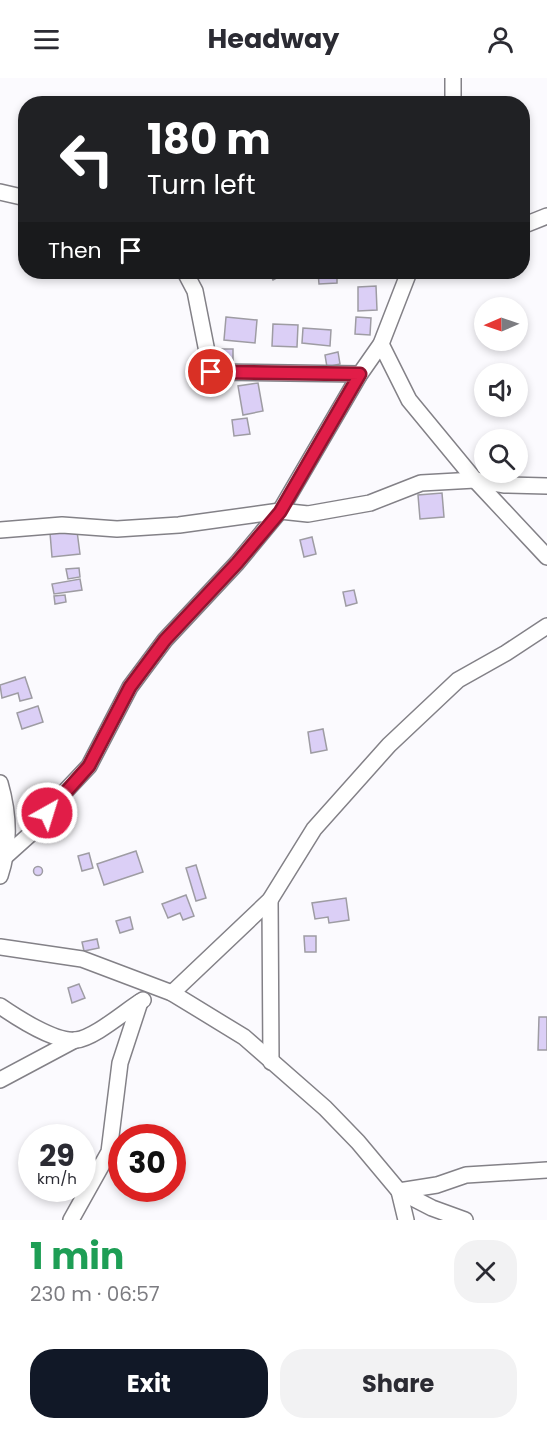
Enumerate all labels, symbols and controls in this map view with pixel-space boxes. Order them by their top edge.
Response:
text: Headway [208,20,339,57]
icon: menu [30,23,63,56]
icon: person [484,23,517,56]
text: 180 m [147,110,271,169]
icon: left [48,120,126,198]
text: Turn left [147,166,256,203]
icon: arrive [114,234,147,267]
text: Then [48,235,102,266]
north arrow [474,297,528,351]
map controls [474,297,528,483]
pin [185,346,236,397]
icon: arrive [194,355,227,388]
button: sound [474,363,528,417]
button: search [474,429,528,483]
position arrow [15,781,79,845]
speed limit sign: 30 [108,1124,186,1202]
text: 29 [39,1134,75,1177]
text: km/h [37,1168,77,1189]
text: 1 min [30,1231,124,1282]
button: close [454,1240,517,1303]
text: 230 m · 06:57 [30,1280,160,1308]
button: Exit [30,1349,268,1418]
button: Share [280,1349,517,1418]

